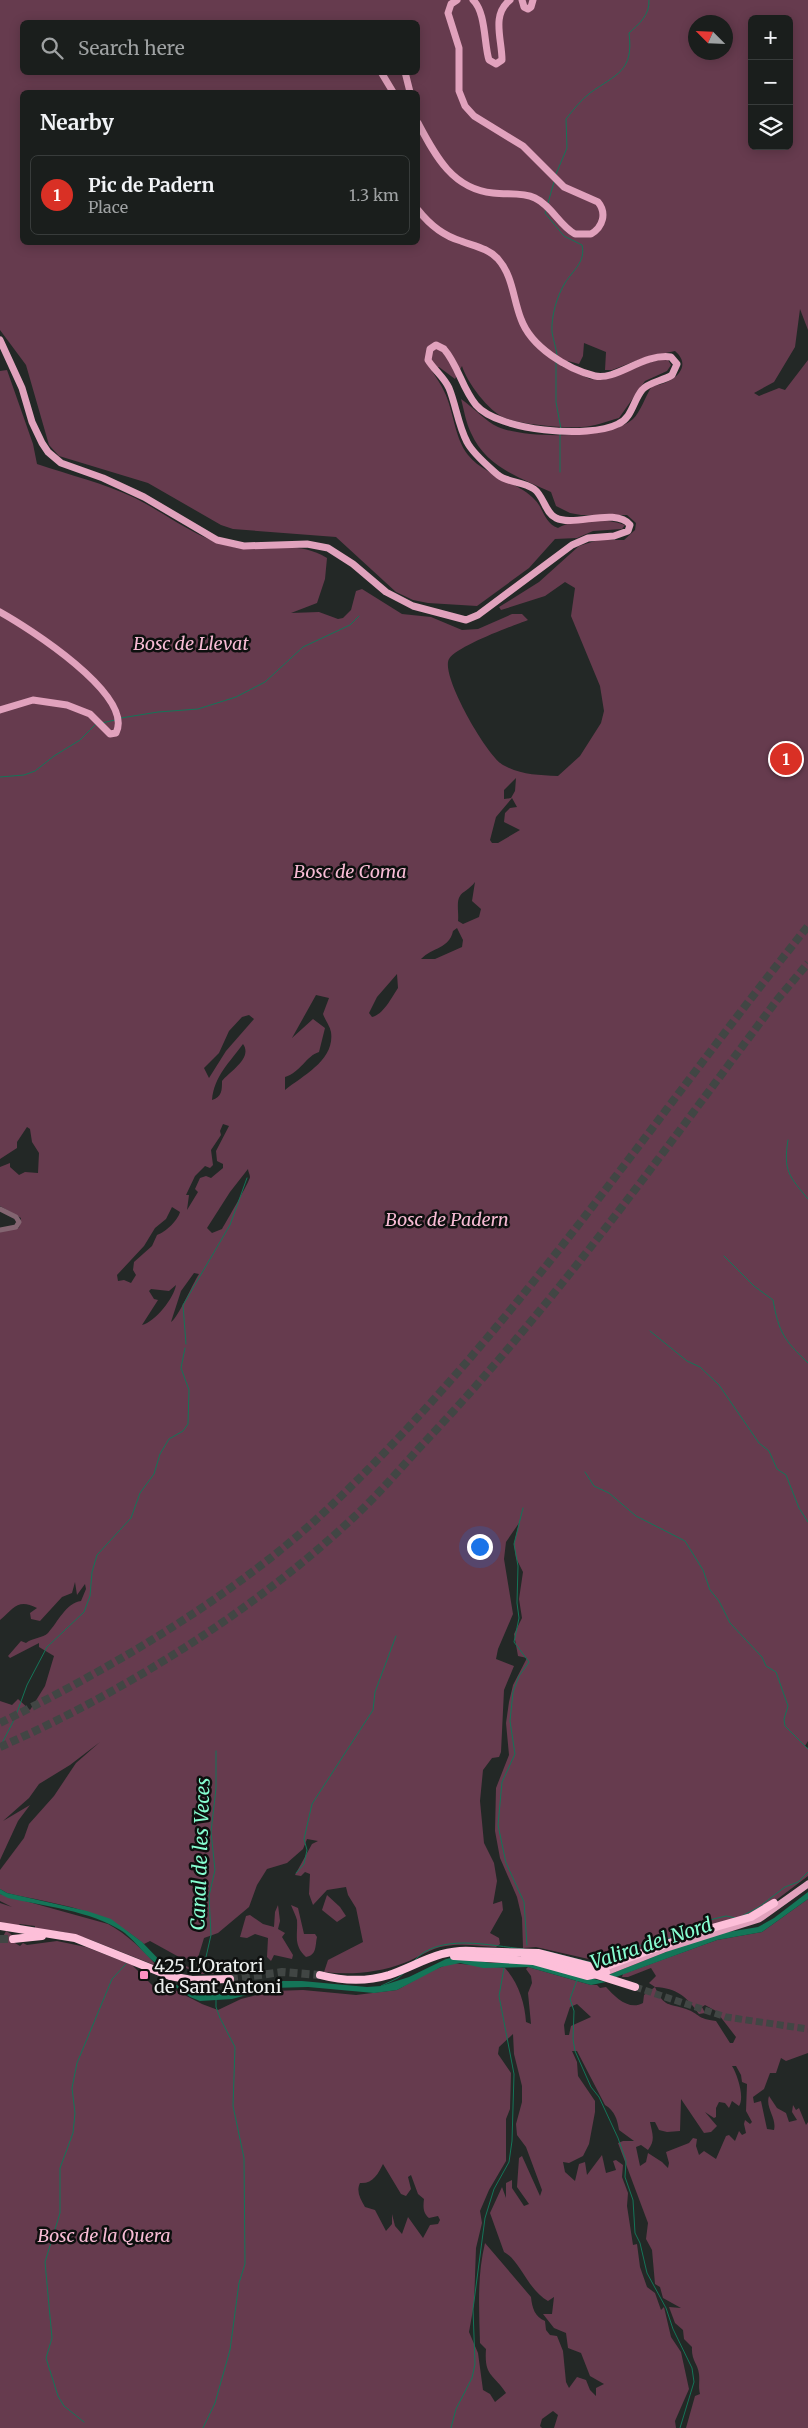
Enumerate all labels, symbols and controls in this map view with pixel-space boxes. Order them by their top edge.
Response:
north arrow [688,15,733,60]
map controls [748,15,793,150]
button: + [748,15,793,60]
search box [20,20,420,75]
icon: search [38,34,66,62]
text: Search here [78,36,185,60]
button: − [748,60,793,105]
button: layers [748,105,793,150]
text: Nearby [40,109,114,136]
text: Pic de Padern [88,173,214,197]
text: 1 [53,185,61,205]
text: 1.3 km [349,185,399,205]
text: Place [88,197,128,217]
park label: Bosc de Llevat [133,632,250,655]
pin: 1 [770,740,802,778]
park label: Bosc de Coma [294,860,407,883]
park label: Bosc de Padern [385,1208,509,1231]
your location [467,1534,493,1560]
water label: Canal de les Veces [185,1777,215,1931]
water label: Valira del Nord [587,1912,715,1974]
place label: 425 L'Oratori de Sant Antoni [154,1954,282,1998]
marker: 425 L'Oratori de Sant Antoni [138,1969,150,1981]
park label: Bosc de la Quera [37,2224,171,2247]

